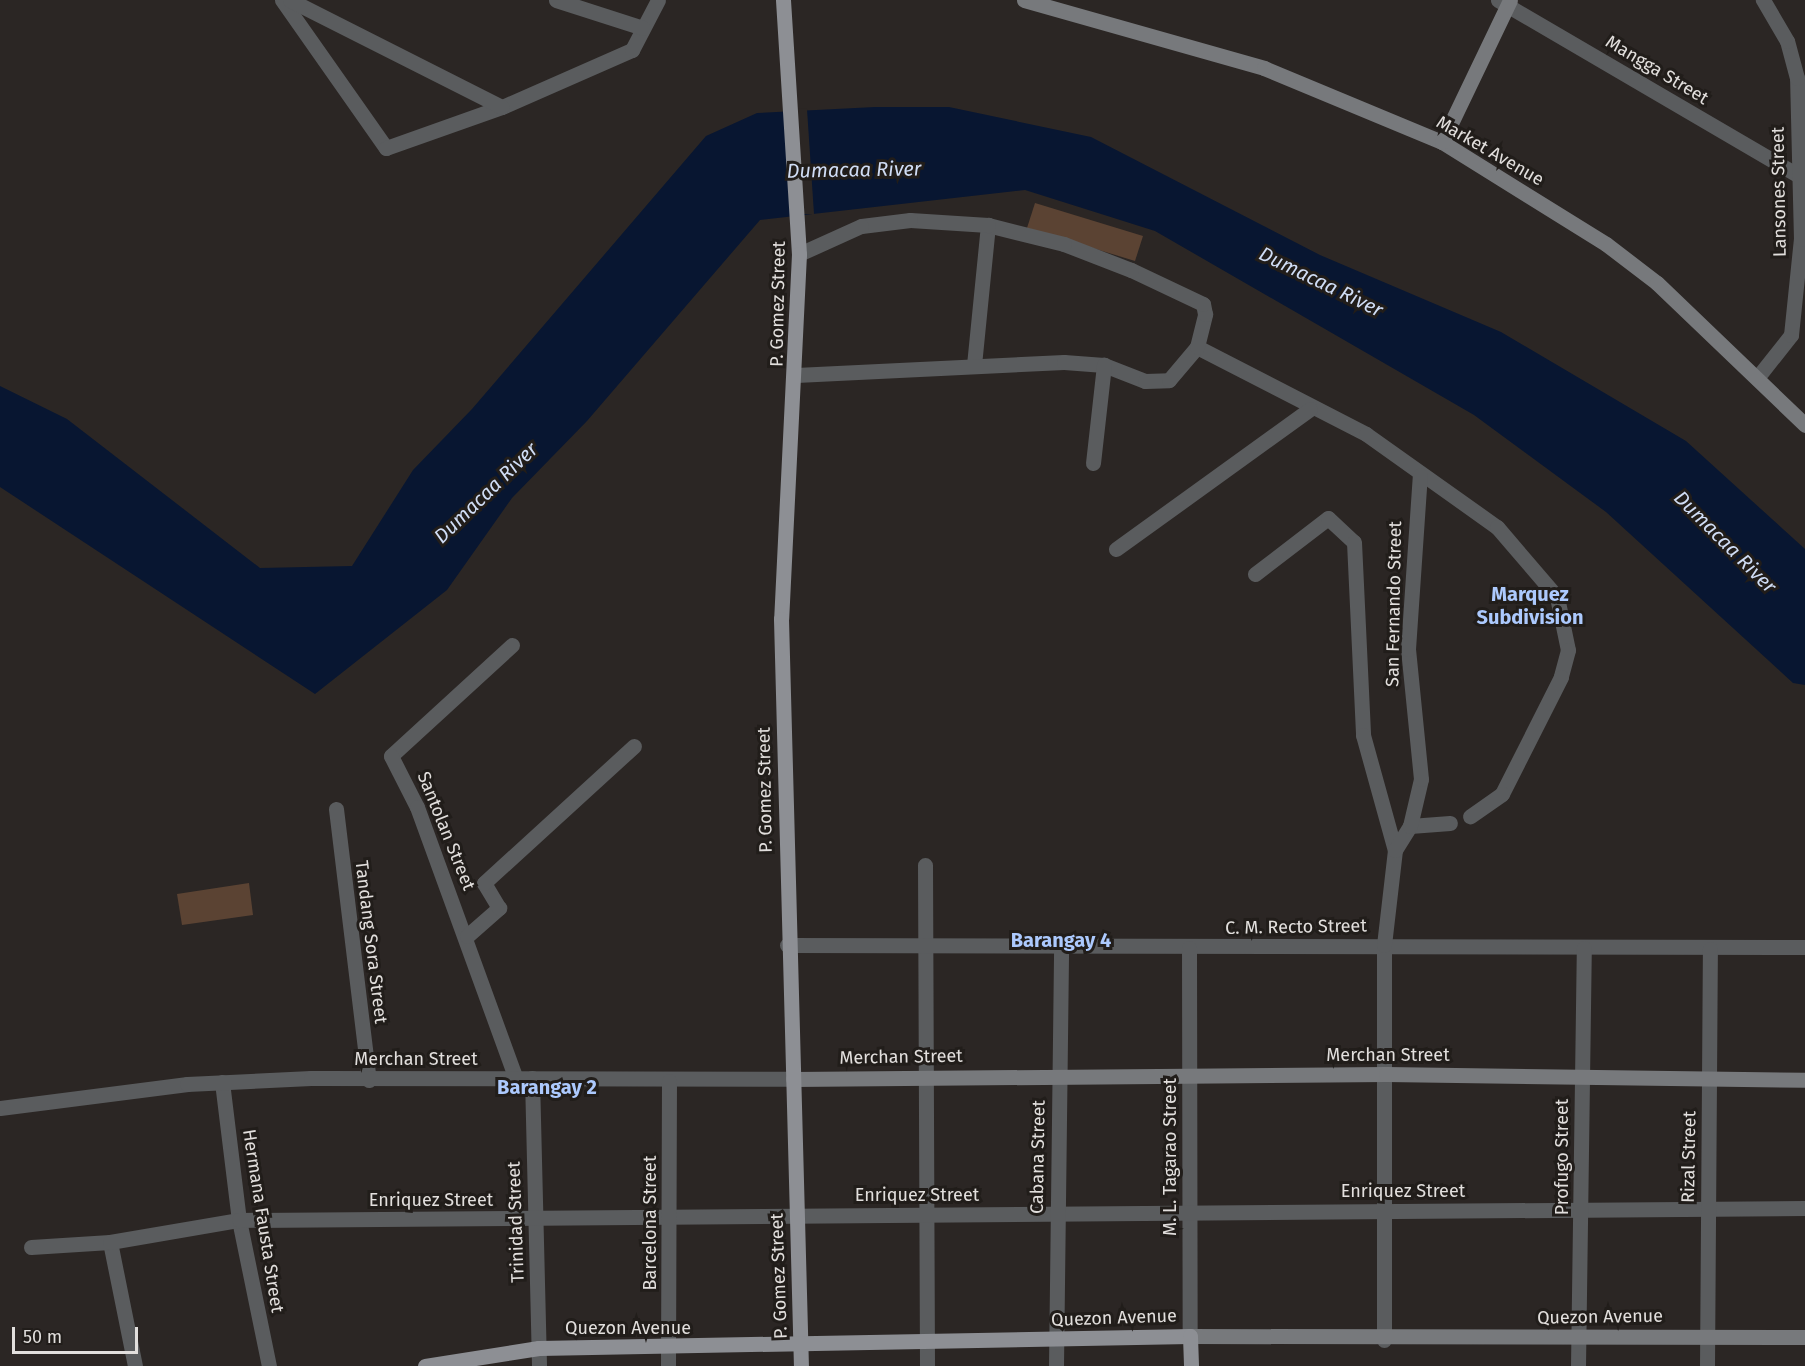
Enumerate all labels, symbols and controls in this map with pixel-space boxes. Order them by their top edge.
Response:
street label: Mangga Street [1602,31,1712,109]
street label: Market Avenue [1432,111,1548,191]
street label: Lansones Street [1767,127,1791,257]
water label: Dumacaa River [786,157,922,183]
street label: P. Gomez Street [766,241,790,367]
water label: Dumacaa River [1255,242,1387,322]
water label: Dumacaa River [429,438,543,548]
water label: Dumacaa River [1669,486,1781,598]
street label: San Fernando Street [1382,521,1406,687]
district label: Marquez Subdivision [1477,583,1583,630]
street label: P. Gomez Street [753,727,777,853]
street label: Santolan Street [412,769,480,893]
street label: Tandang Sora Street [350,859,392,1025]
street label: C. M. Recto Street [1225,915,1367,939]
district label: Barangay 4 [1011,928,1111,952]
street label: Merchan Street [1326,1044,1450,1066]
street label: Merchan Street [839,1045,963,1069]
street label: Merchan Street [354,1048,478,1070]
district label: Barangay 2 [497,1075,597,1099]
street label: M. L. Tagarao Street [1159,1078,1181,1236]
street label: Profugo Street [1551,1099,1573,1215]
street label: Cabana Street [1026,1100,1050,1214]
street label: Rizal Street [1677,1111,1701,1203]
street label: Hermana Fausta Street [238,1128,288,1314]
street label: Barcelona Street [639,1156,661,1290]
street label: Trinidad Street [503,1161,529,1283]
street label: Enriquez Street [1341,1180,1465,1202]
street label: Enriquez Street [855,1184,979,1206]
street label: Enriquez Street [369,1189,493,1211]
street label: P. Gomez Street [766,1213,792,1339]
street label: Quezon Avenue [1051,1305,1177,1331]
street label: Quezon Avenue [1537,1305,1663,1329]
scale bar [15,1315,141,1353]
street label: Quezon Avenue [565,1317,691,1339]
text: 50 m [23,1326,62,1348]

